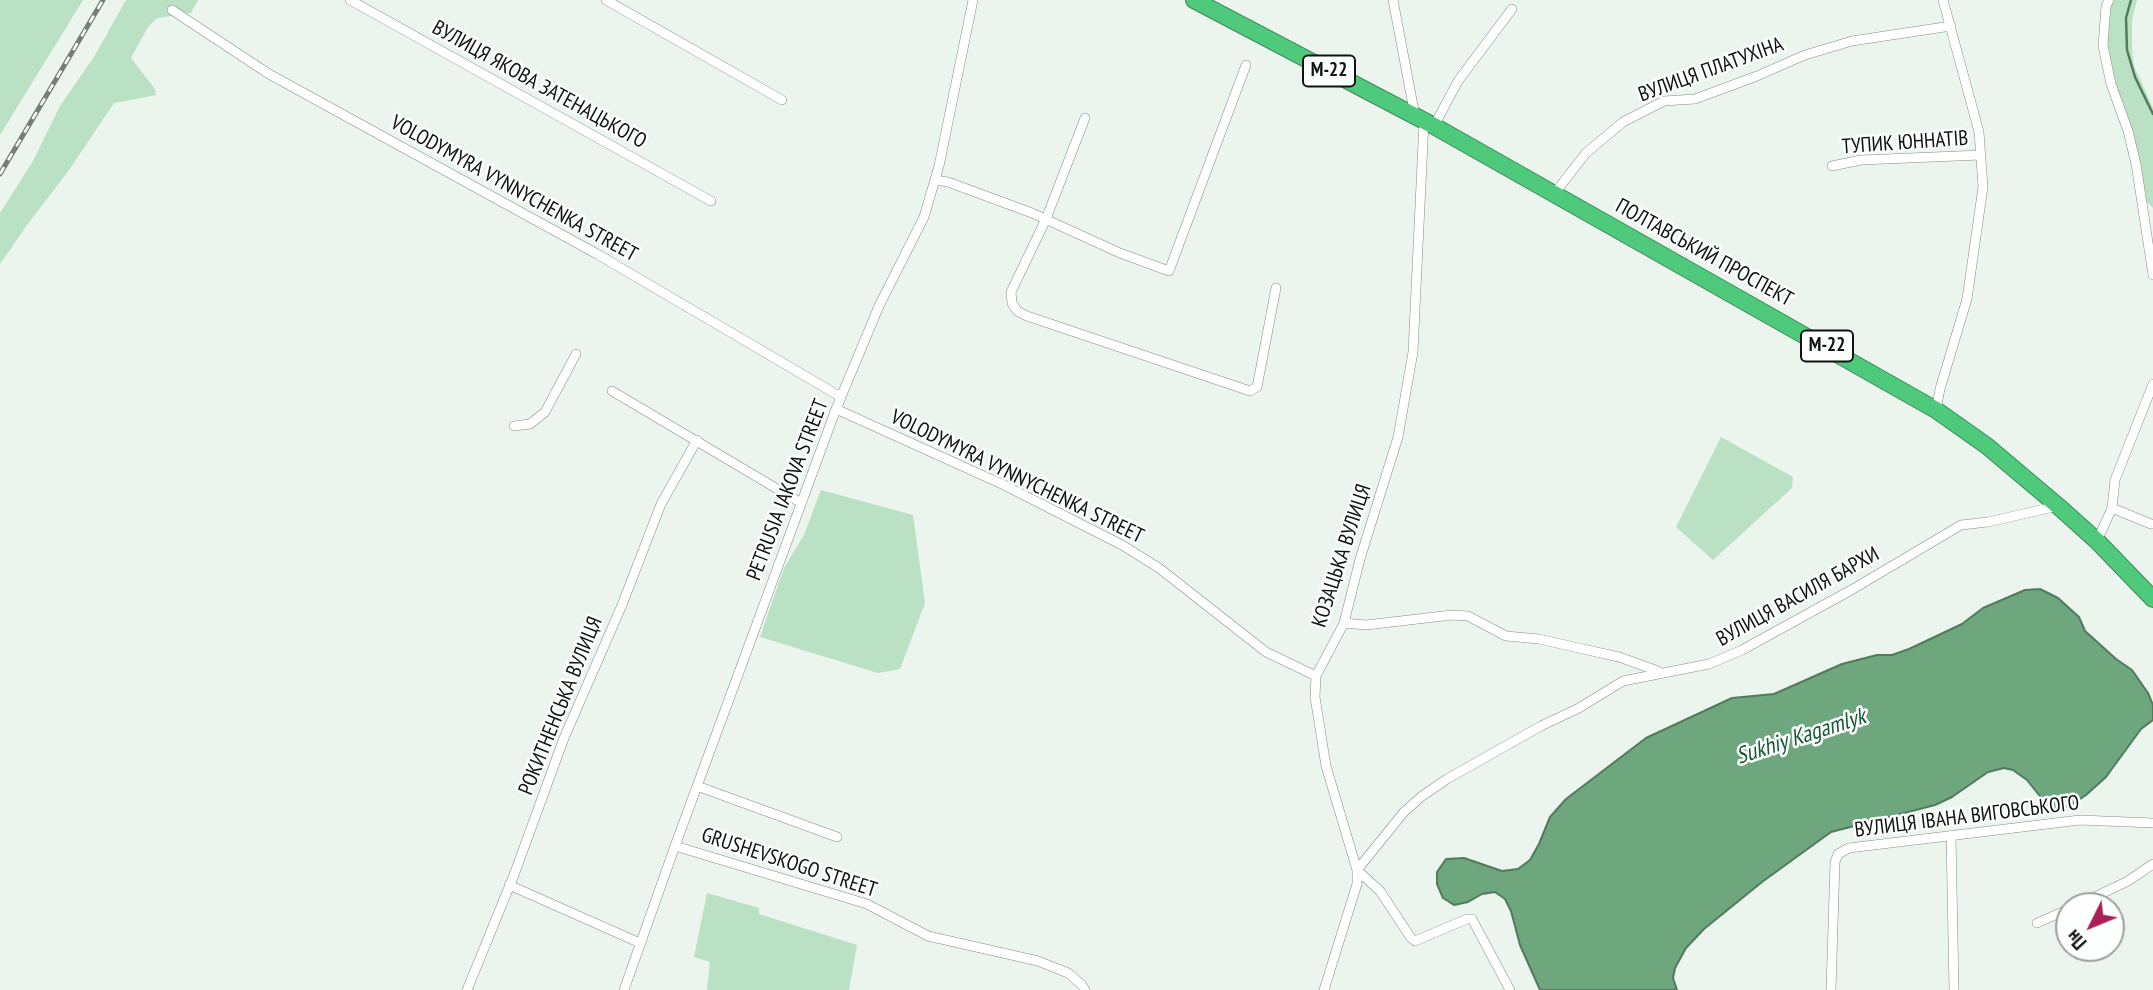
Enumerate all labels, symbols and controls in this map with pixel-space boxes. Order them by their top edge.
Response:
street label: ВУЛИЦЯ ЯКОВА ЗАТЕНАЦЬКОГО [428,16,650,154]
street label: ВУЛИЦЯ ПЛАТУХІНА [1635,32,1787,108]
road number: М-22 [1303,55,1355,86]
street label: VOLODYMYRA VYNNYCHENKA STREET [386,111,642,267]
street label: ТУПИК ЮННАТІВ [1841,126,1969,160]
street label: ПОЛТАВСЬКИЙ ПРОСПЕКТ [1611,194,1797,312]
road number: М-22 [1801,330,1853,362]
street label: PETRUSIA IAKOVA STREET [742,396,834,584]
street label: VOLODYMYRA VYNNYCHENKA STREET [886,405,1148,549]
street label: КОЗАЦЬКА ВУЛИЦЯ [1307,481,1377,631]
street label: ВУЛИЦЯ ВАСИЛЯ БАРХИ [1712,542,1884,652]
street label: РОКИТНЕНСЬКА ВУЛИЦЯ [514,613,608,799]
water label: Sukhiy Kagamlyk [1733,703,1869,771]
street label: ВУЛИЦЯ ІВАНА ВИГОВСЬКОГО [1853,791,2081,843]
street label: GRUSHEVSKOGO STREET [698,823,880,903]
north arrow [2055,892,2125,962]
text: Пн [2061,925,2091,955]

